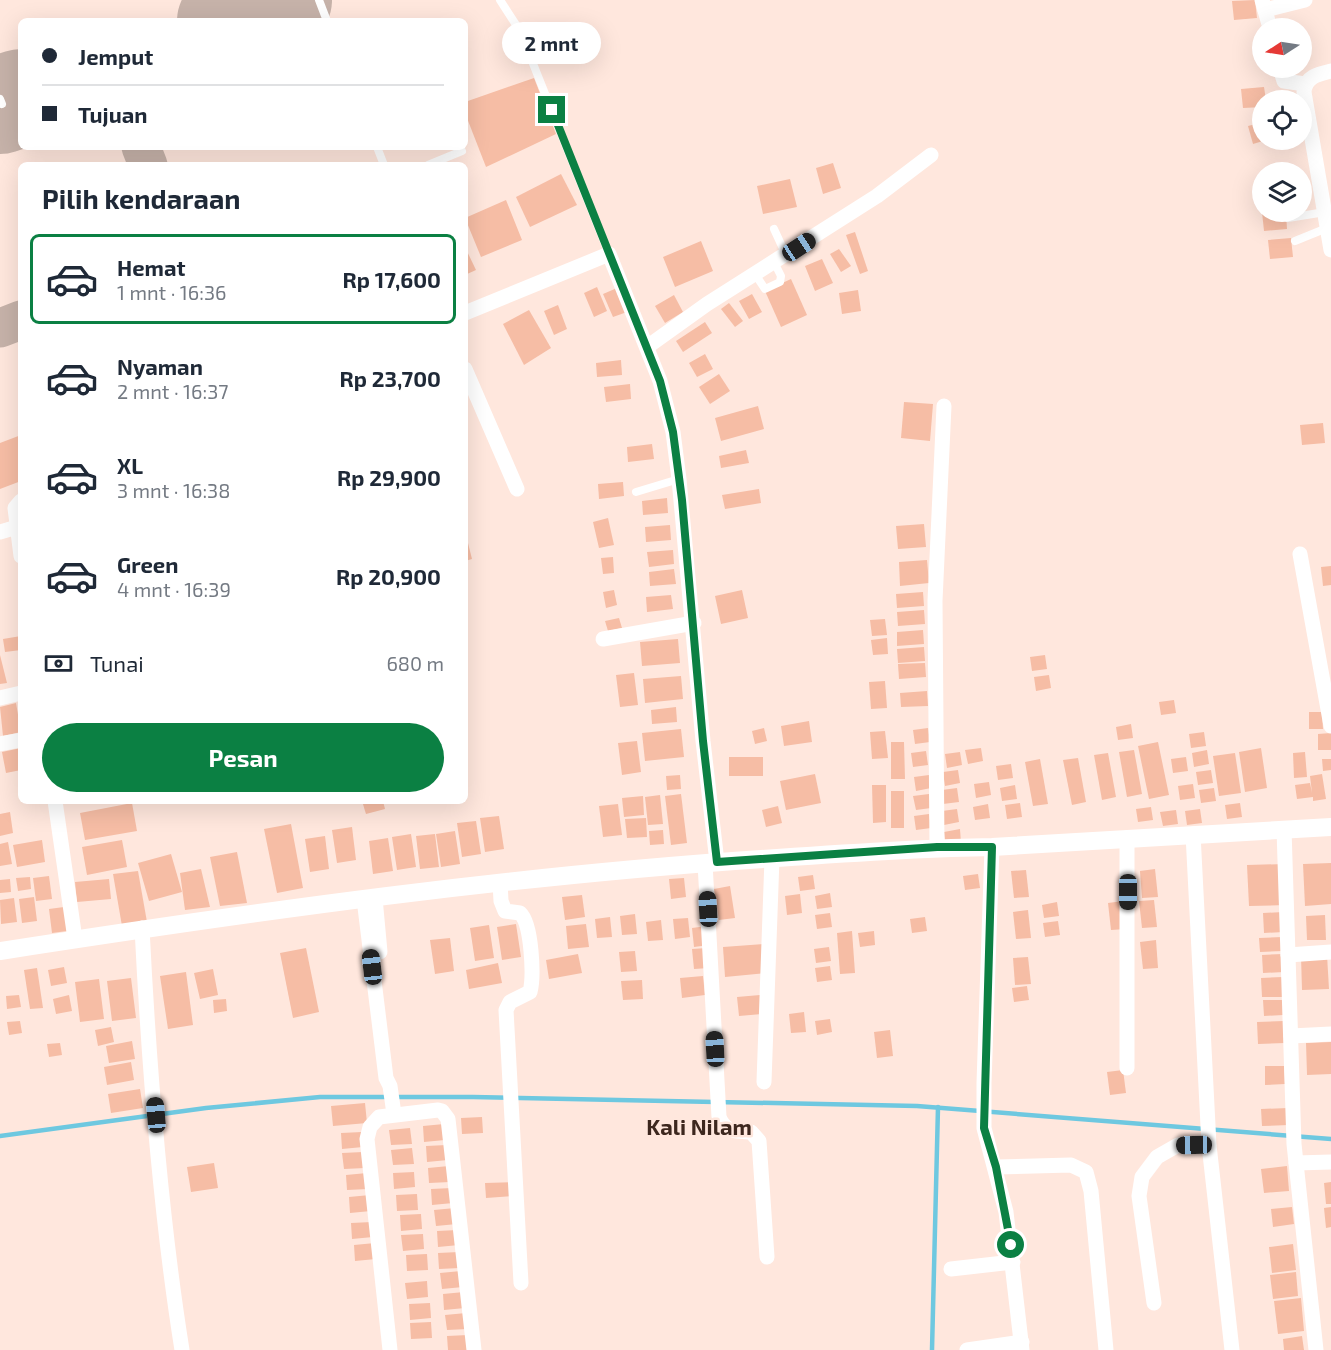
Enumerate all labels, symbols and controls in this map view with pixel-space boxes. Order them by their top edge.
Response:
north arrow [1252,18,1312,78]
map controls [1252,18,1312,222]
callout: 2 mnt [502,23,602,65]
text: 2 mnt [525,31,578,55]
text: Jemput [78,43,153,69]
button: locate [1252,90,1312,150]
route end [538,96,565,123]
text: Tujuan [78,101,147,127]
button: layers [1252,162,1312,222]
text: Pilih kendaraan [42,182,241,214]
car [779,230,819,264]
icon: car [45,252,99,306]
text: Hemat [117,254,186,280]
text: Rp 17,600 [343,266,441,292]
text: 1 mnt · 16:36 [117,280,227,304]
icon: car [45,351,99,405]
text: Nyaman [117,353,203,379]
text: Rp 23,700 [340,365,441,391]
text: 2 mnt · 16:37 [117,379,229,403]
icon: car [45,450,99,504]
text: XL [117,452,143,478]
text: Rp 29,900 [337,464,441,490]
text: 3 mnt · 16:38 [117,478,230,502]
icon: car [45,549,99,603]
text: Green [117,551,179,577]
text: Rp 20,900 [336,563,441,589]
text: 4 mnt · 16:39 [117,577,231,601]
icon: cash [42,647,75,680]
text: Tunai [90,650,144,676]
text: 680 m [386,651,444,675]
button: Pesan [42,723,444,792]
car [1119,874,1137,910]
car [698,891,718,927]
car [361,948,383,986]
car [705,1031,725,1067]
car [145,1096,167,1134]
district label: Kali Nilam [646,1113,752,1139]
car [1176,1136,1212,1154]
route start [997,1231,1024,1258]

